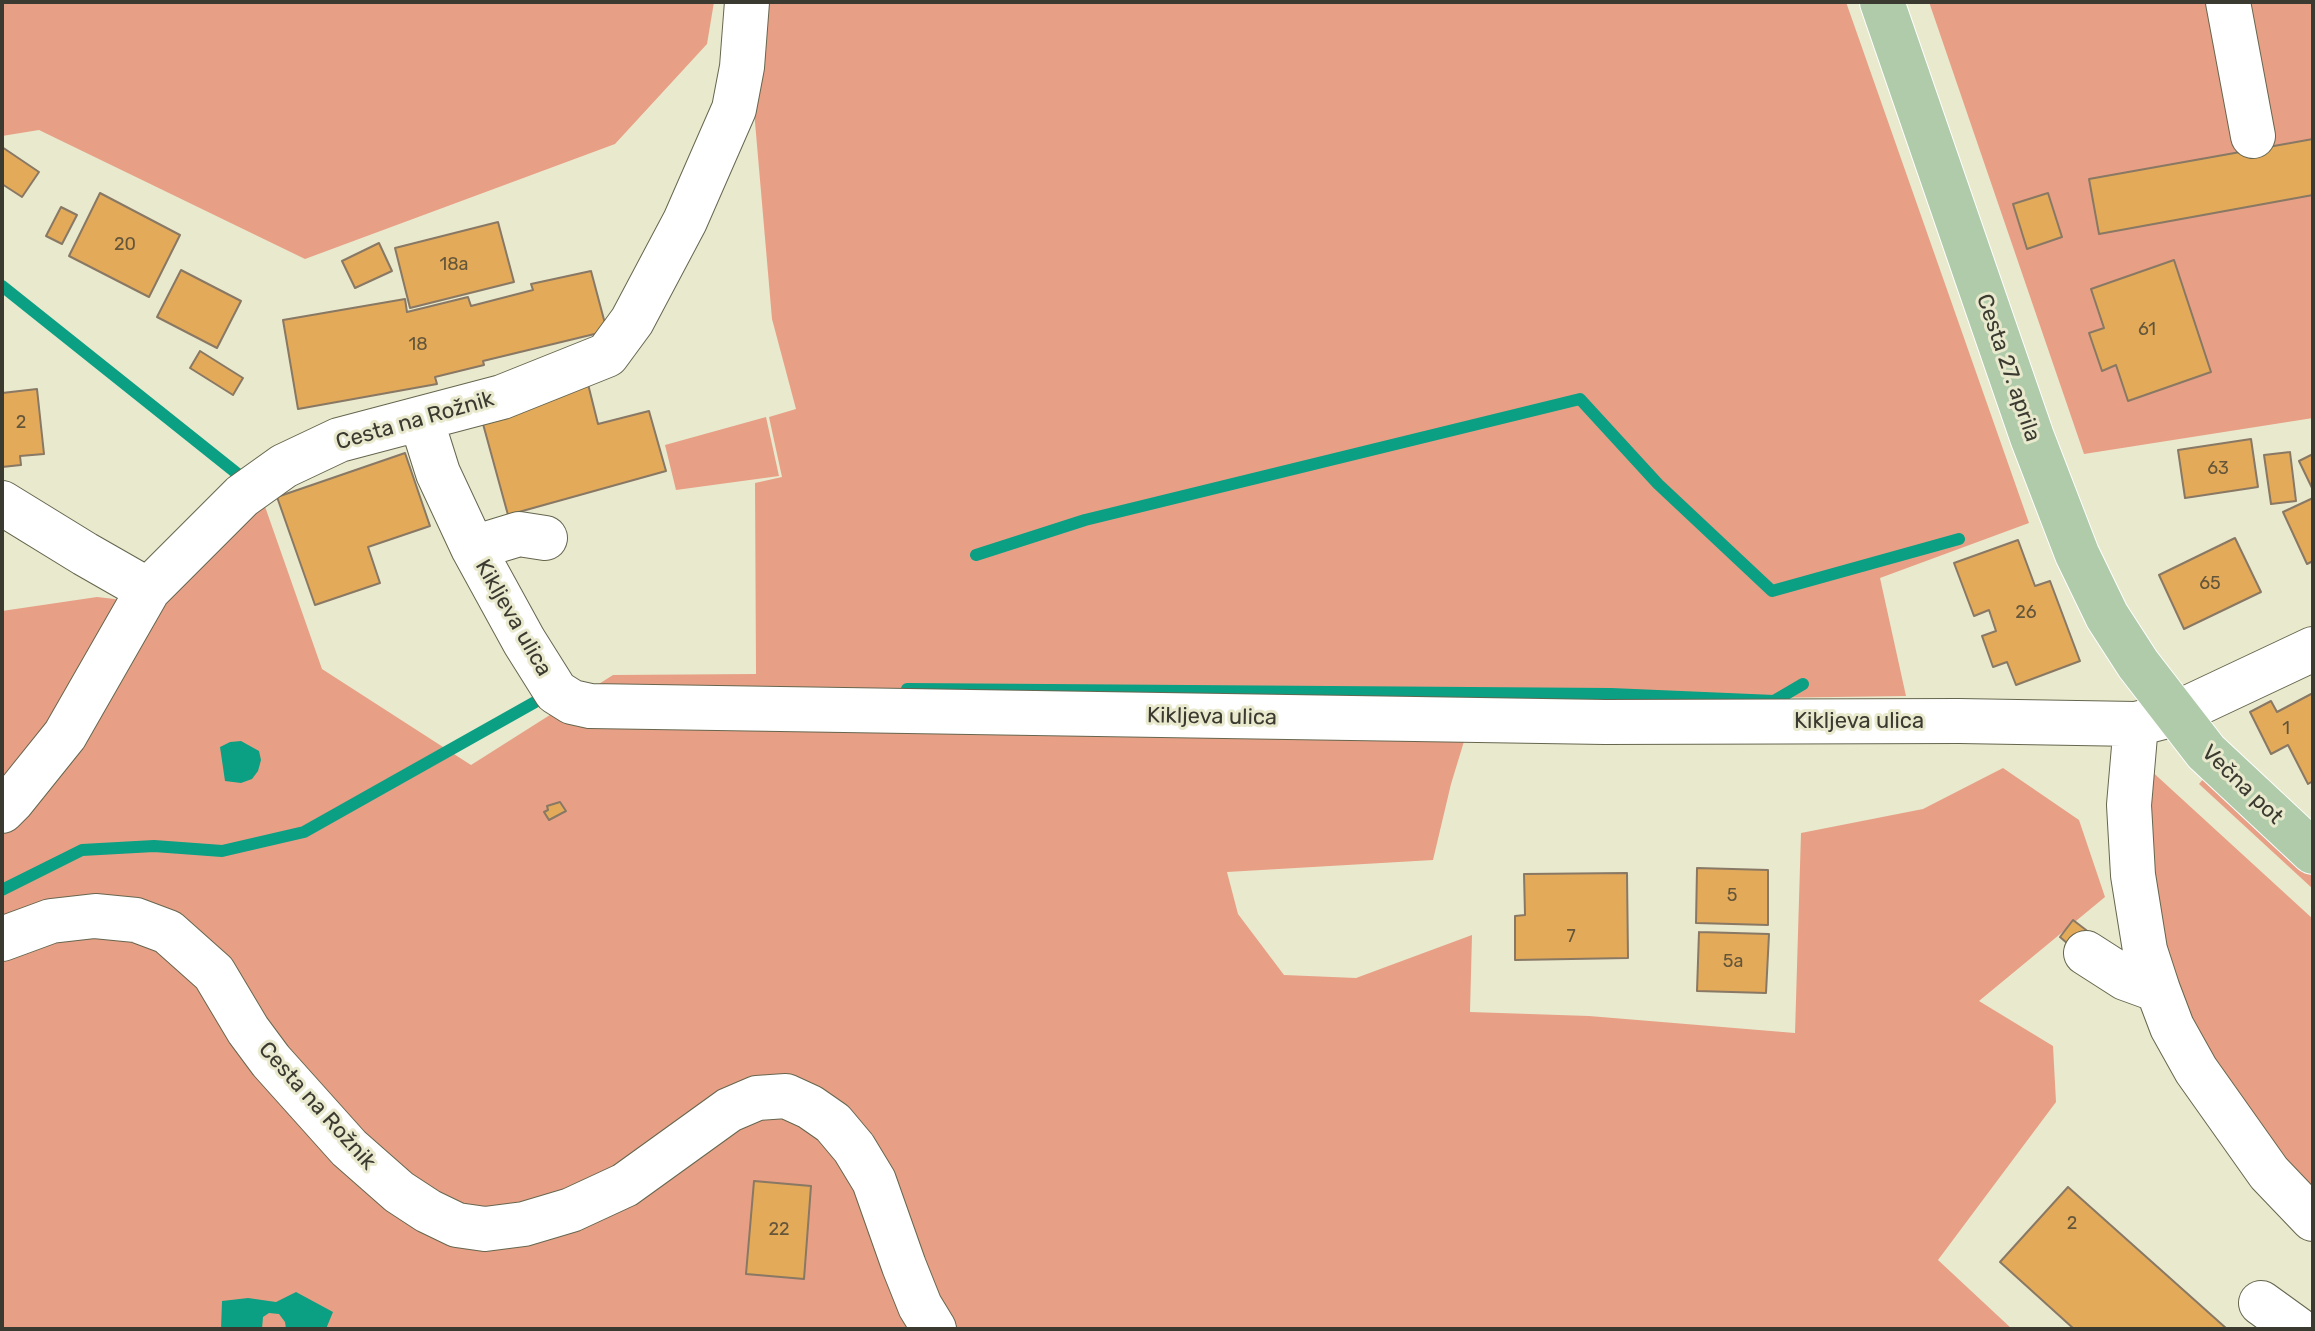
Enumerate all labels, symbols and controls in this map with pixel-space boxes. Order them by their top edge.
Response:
house number: 20 [114,234,136,256]
house number: 18a [439,254,469,276]
street label: Cesta 27. aprila [1970,291,2046,445]
house number: 61 [2138,319,2156,341]
house number: 18 [408,334,428,356]
street label: Cesta na Rožnik [333,386,497,456]
house number: 2 [16,412,26,434]
house number: 63 [2207,458,2229,480]
street label: Kikljeva ulica [469,555,557,681]
house number: 65 [2199,573,2221,595]
house number: 26 [2015,602,2037,624]
street label: Kikljeva ulica [1147,703,1277,731]
street label: Kikljeva ulica [1794,709,1924,735]
house number: 1 [2282,718,2290,740]
street label: Večna pot [2196,740,2288,830]
house number: 5 [1727,885,1737,907]
house number: 7 [1566,926,1576,948]
house number: 5a [1723,951,1743,973]
street label: Cesta na Rožnik [253,1037,381,1175]
house number: 2 [2067,1213,2077,1235]
house number: 22 [768,1219,790,1241]

